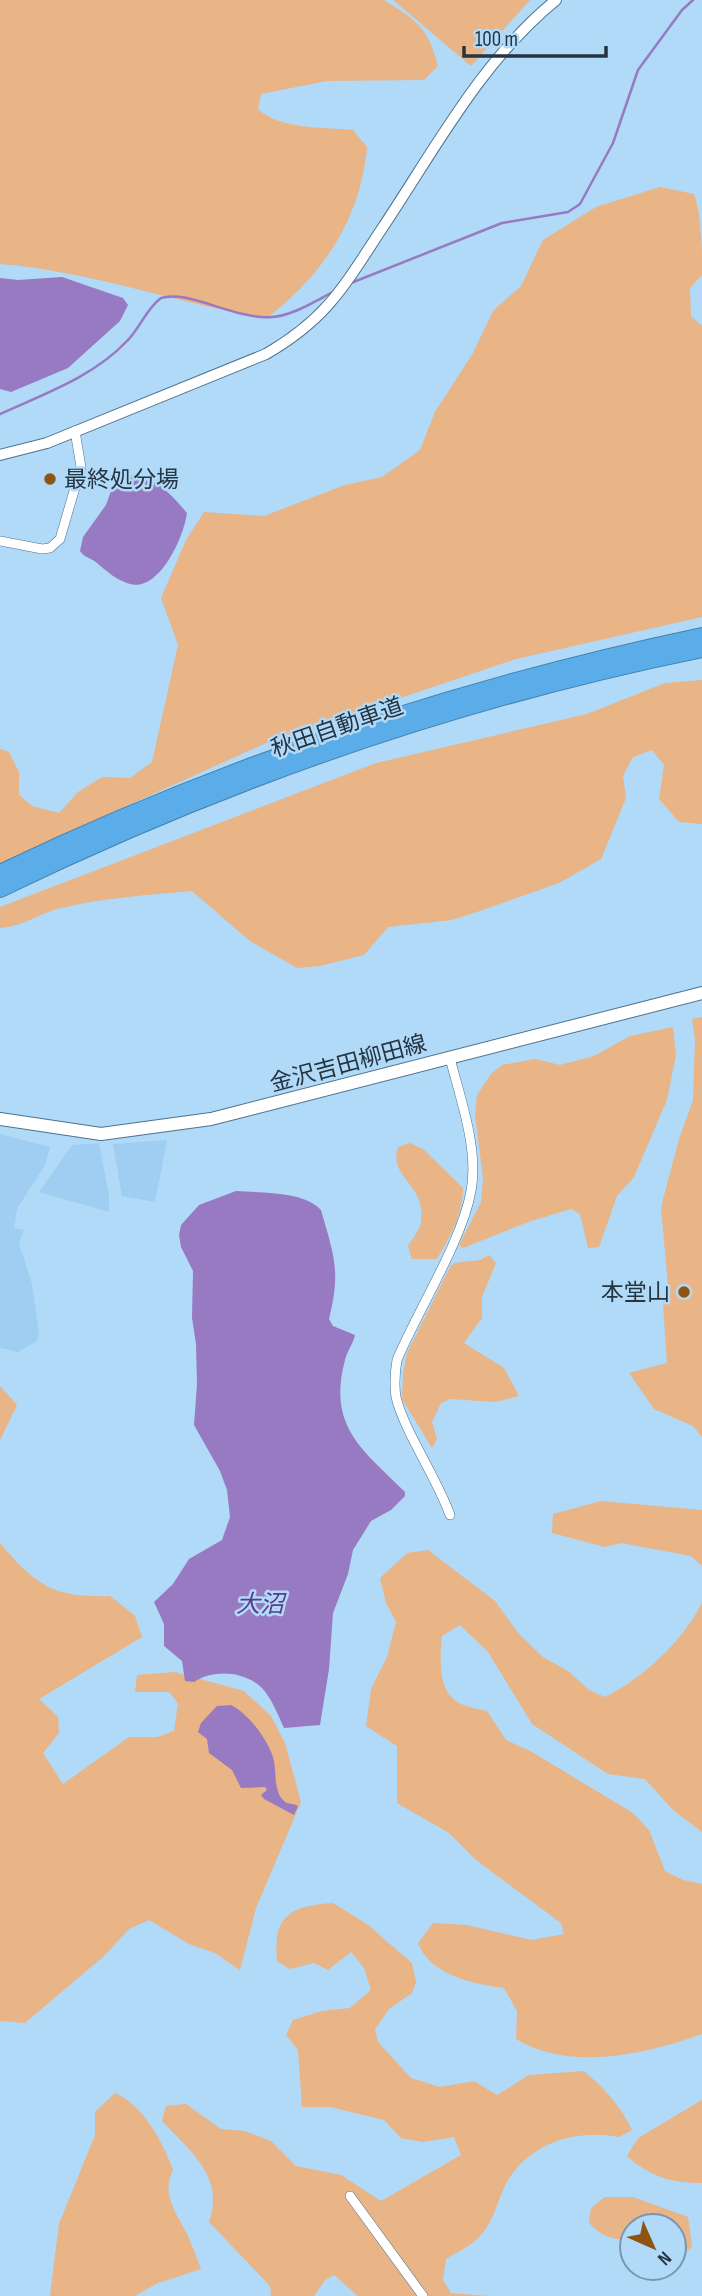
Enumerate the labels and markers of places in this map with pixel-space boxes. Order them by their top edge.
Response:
place label: 最終処分場 [64,466,179,494]
marker: 最終処分場 [42,471,58,487]
place label: 本堂山 [601,1279,670,1307]
marker: 本堂山 [676,1284,692,1300]

